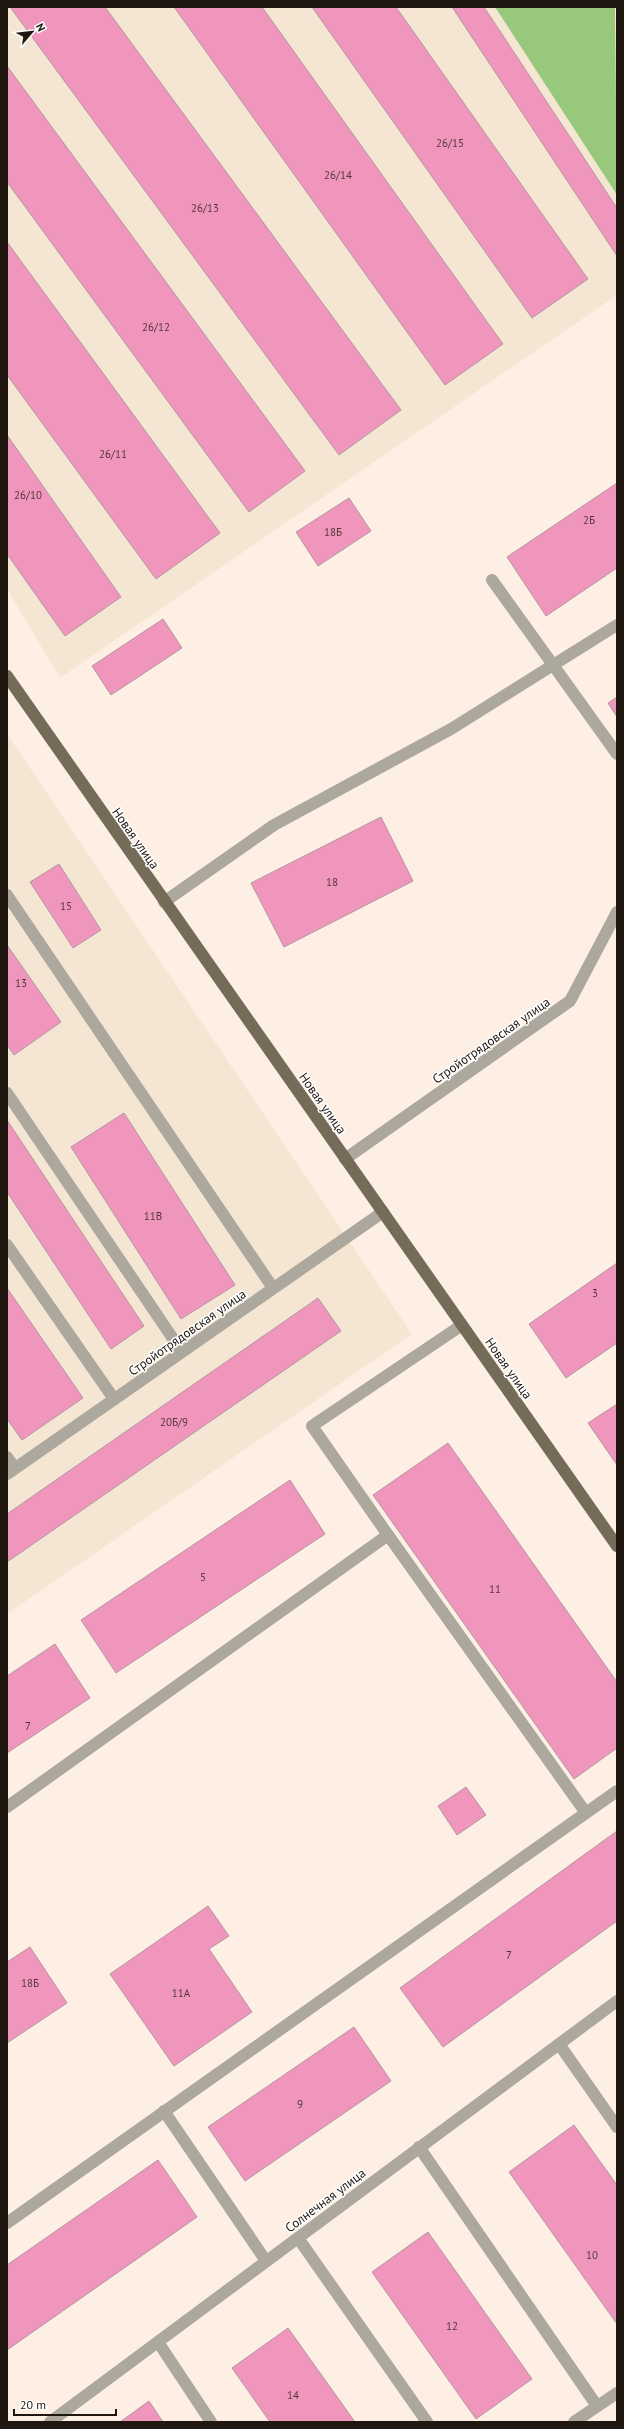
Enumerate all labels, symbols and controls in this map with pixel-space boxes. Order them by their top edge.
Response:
north arrow [12,12,52,52]
text: N [33,21,49,34]
house number: 26/15 [436,136,464,150]
house number: 26/14 [324,168,352,182]
house number: 26/13 [191,201,219,215]
house number: 26/12 [142,320,170,334]
house number: 26/11 [99,447,127,461]
house number: 26/10 [14,488,42,502]
house number: 2Б [583,513,595,527]
house number: 18Б [324,525,342,539]
street label: Новая улица [108,804,163,872]
house number: 18 [326,875,338,889]
house number: 15 [60,899,72,913]
house number: 13 [15,976,27,990]
street label: Стройотрядовская улица [429,993,553,1087]
street label: Новая улица [295,1069,350,1137]
house number: 11В [144,1209,162,1223]
street label: Стройотрядовская улица [125,1285,249,1379]
house number: 3 [592,1286,598,1300]
street label: Новая улица [481,1334,536,1402]
house number: 20Б/9 [160,1415,188,1429]
house number: 5 [200,1570,206,1584]
house number: 11 [489,1582,501,1596]
house number: 7 [25,1719,31,1733]
house number: 7 [506,1948,512,1962]
house number: 18Б [21,1976,39,1990]
house number: 11А [172,1986,191,2000]
house number: 9 [297,2097,303,2111]
street label: Солнечная улица [282,2165,369,2236]
house number: 10 [586,2248,598,2262]
house number: 12 [446,2319,458,2333]
house number: 14 [287,2388,299,2402]
scale bar [14,2391,116,2417]
text: 20 m [20,2397,46,2412]

